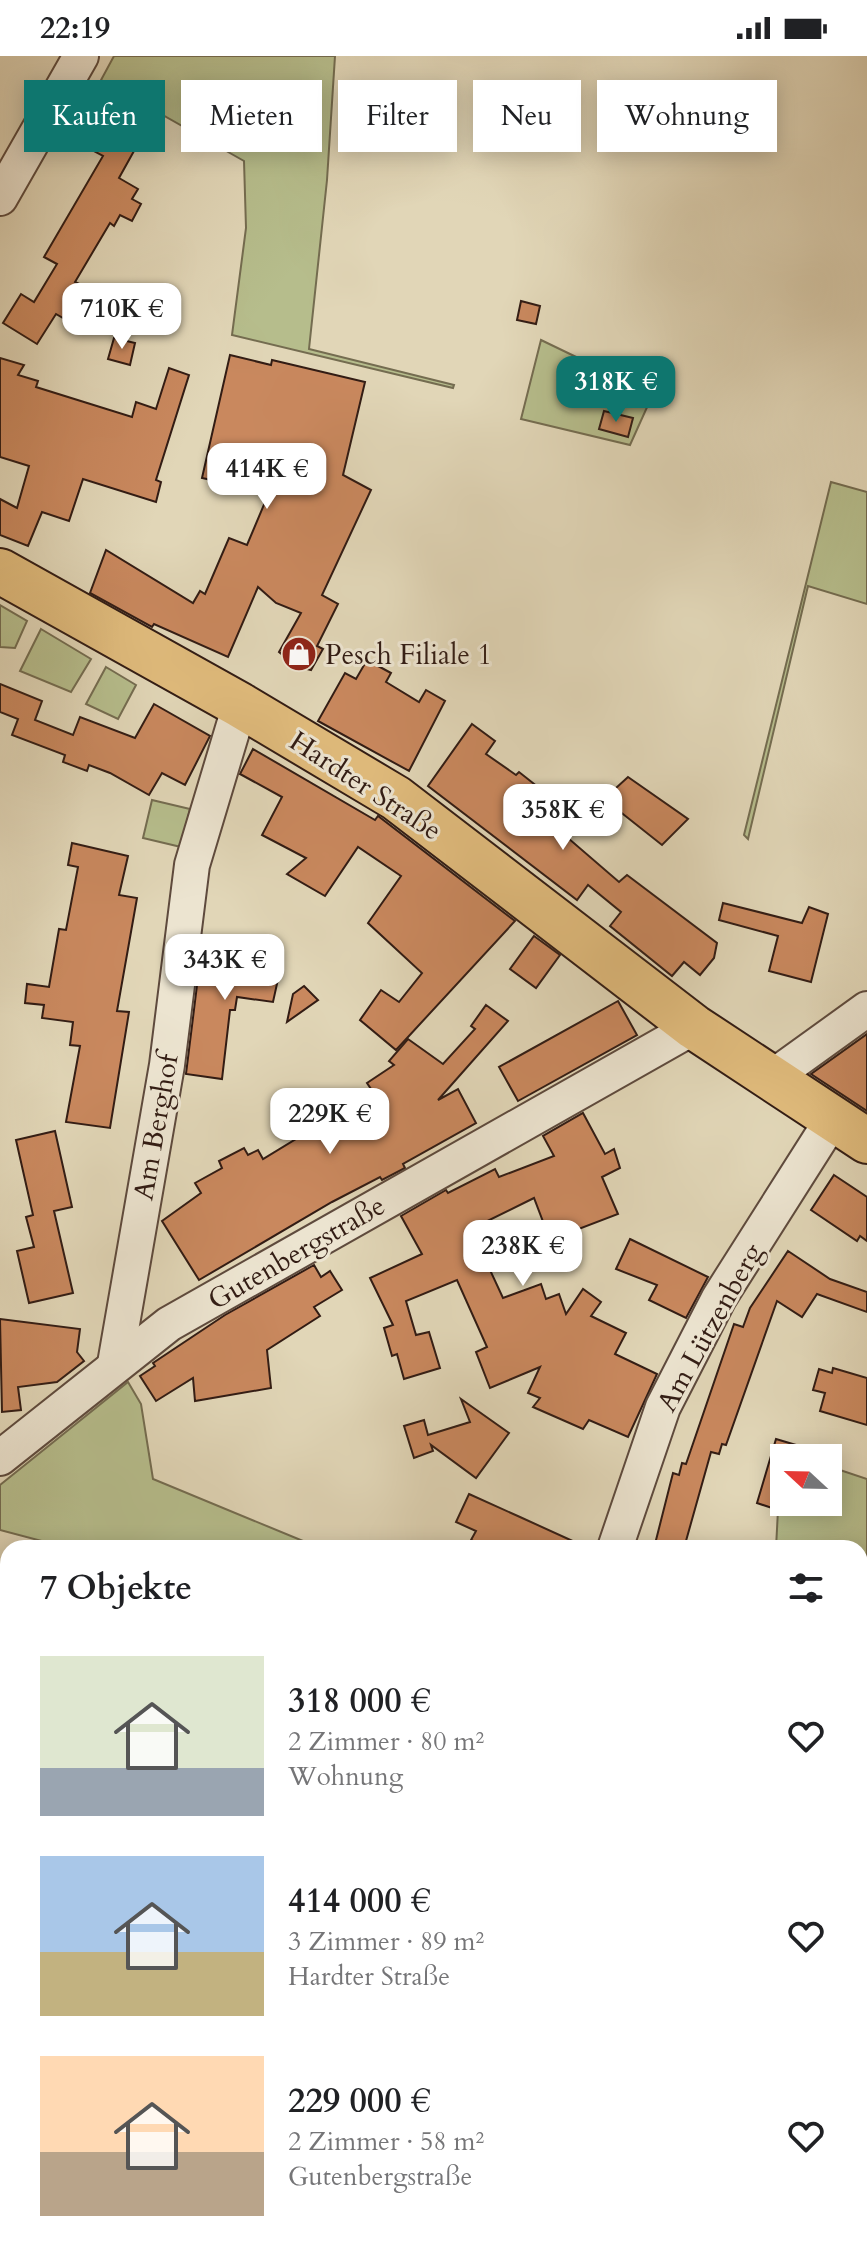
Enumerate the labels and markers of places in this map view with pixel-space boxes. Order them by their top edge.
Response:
pin: 710K € [57,283,187,351]
pin: 318K € [551,356,681,424]
pin: 414K € [202,443,332,511]
shop icon: Pesch Filiale 1 [280,635,318,673]
place label: Pesch Filiale 1 [325,636,492,674]
pin: 358K € [498,784,628,852]
pin: 343K € [160,934,290,1002]
pin: 229K € [265,1088,395,1156]
pin: 238K € [458,1220,588,1288]

